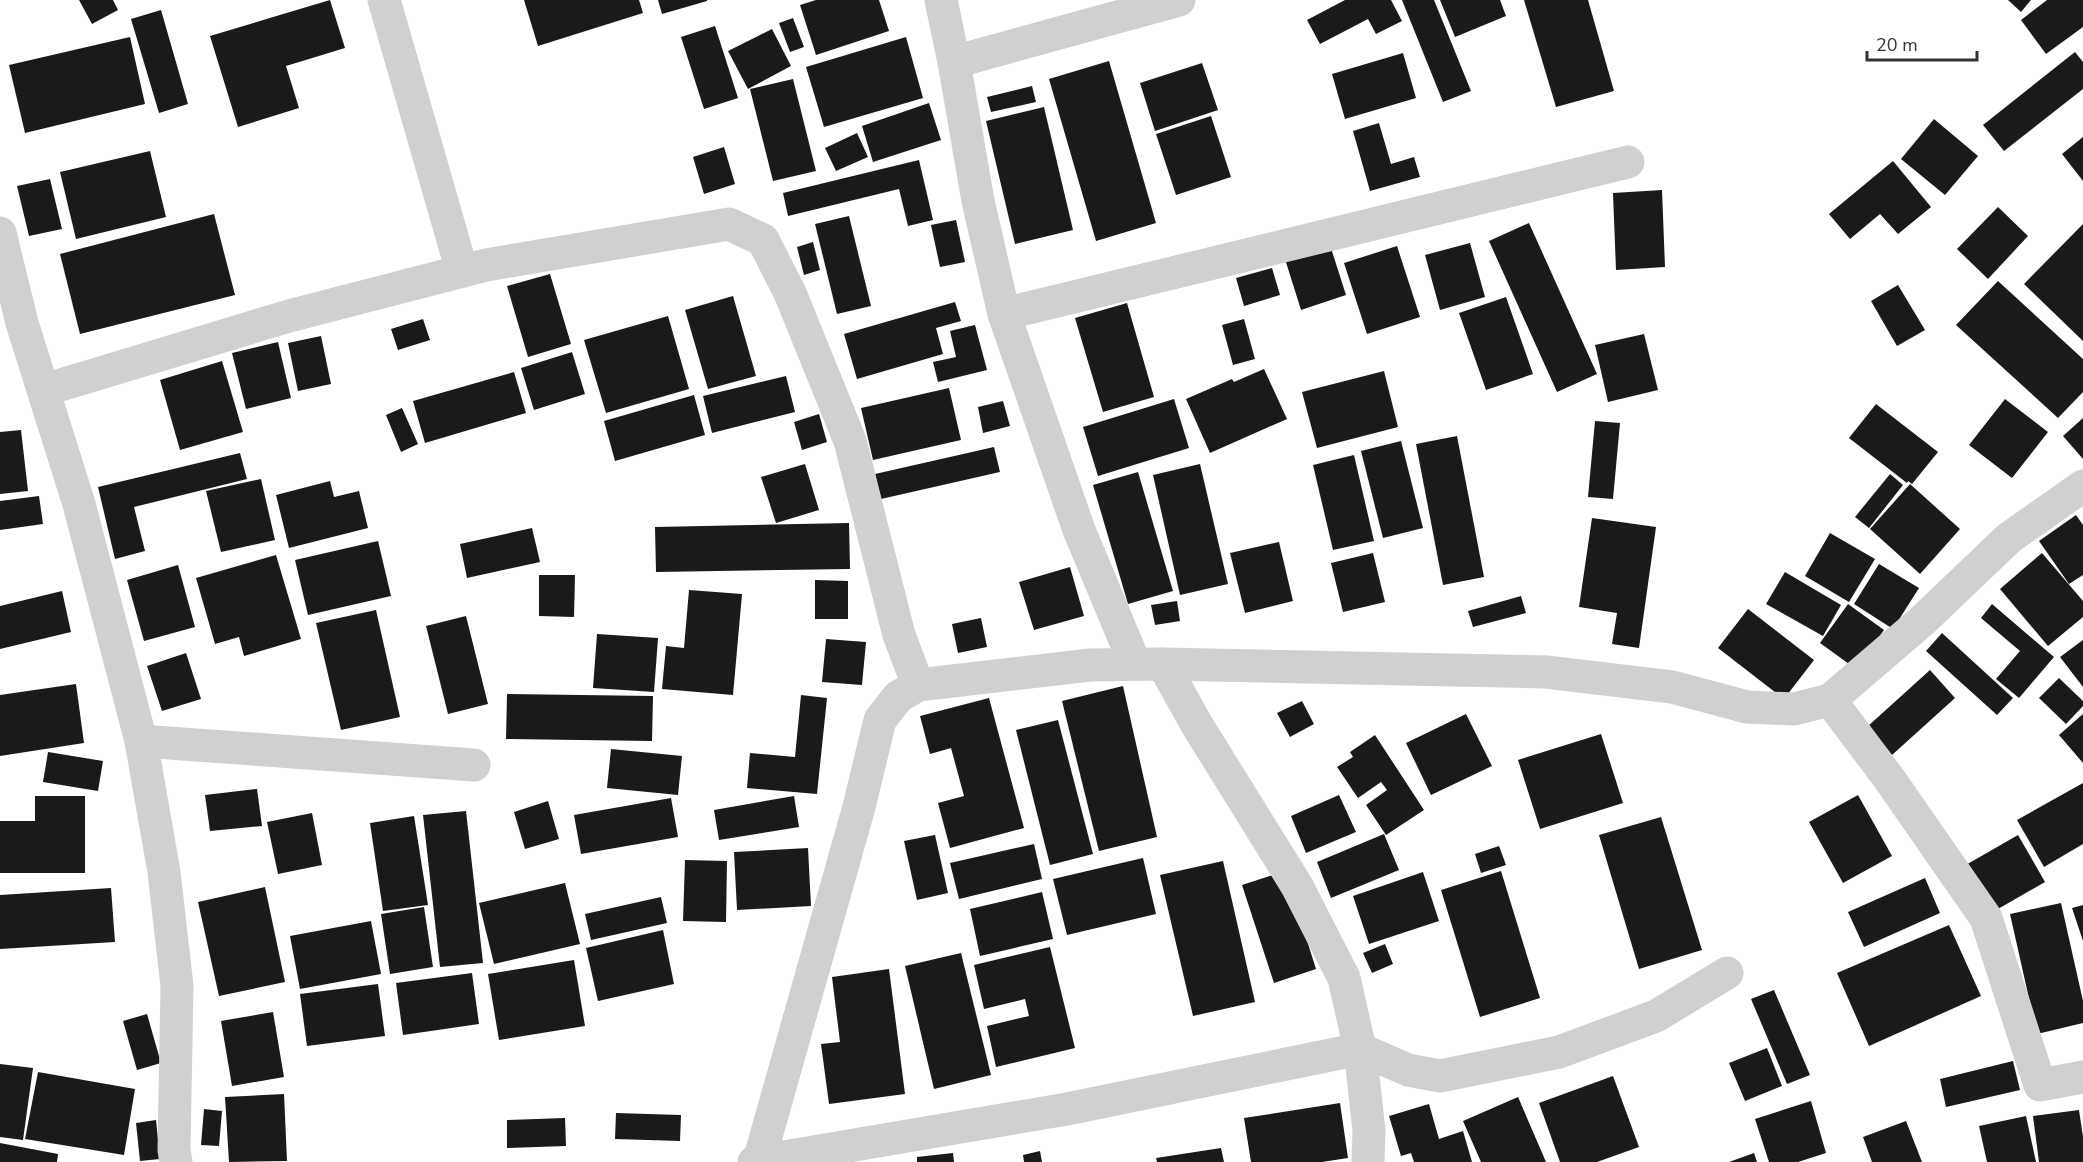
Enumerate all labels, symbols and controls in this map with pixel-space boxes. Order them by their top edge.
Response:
scale bar [1867,24,1976,62]
text: 20 m [1876,33,1918,57]

